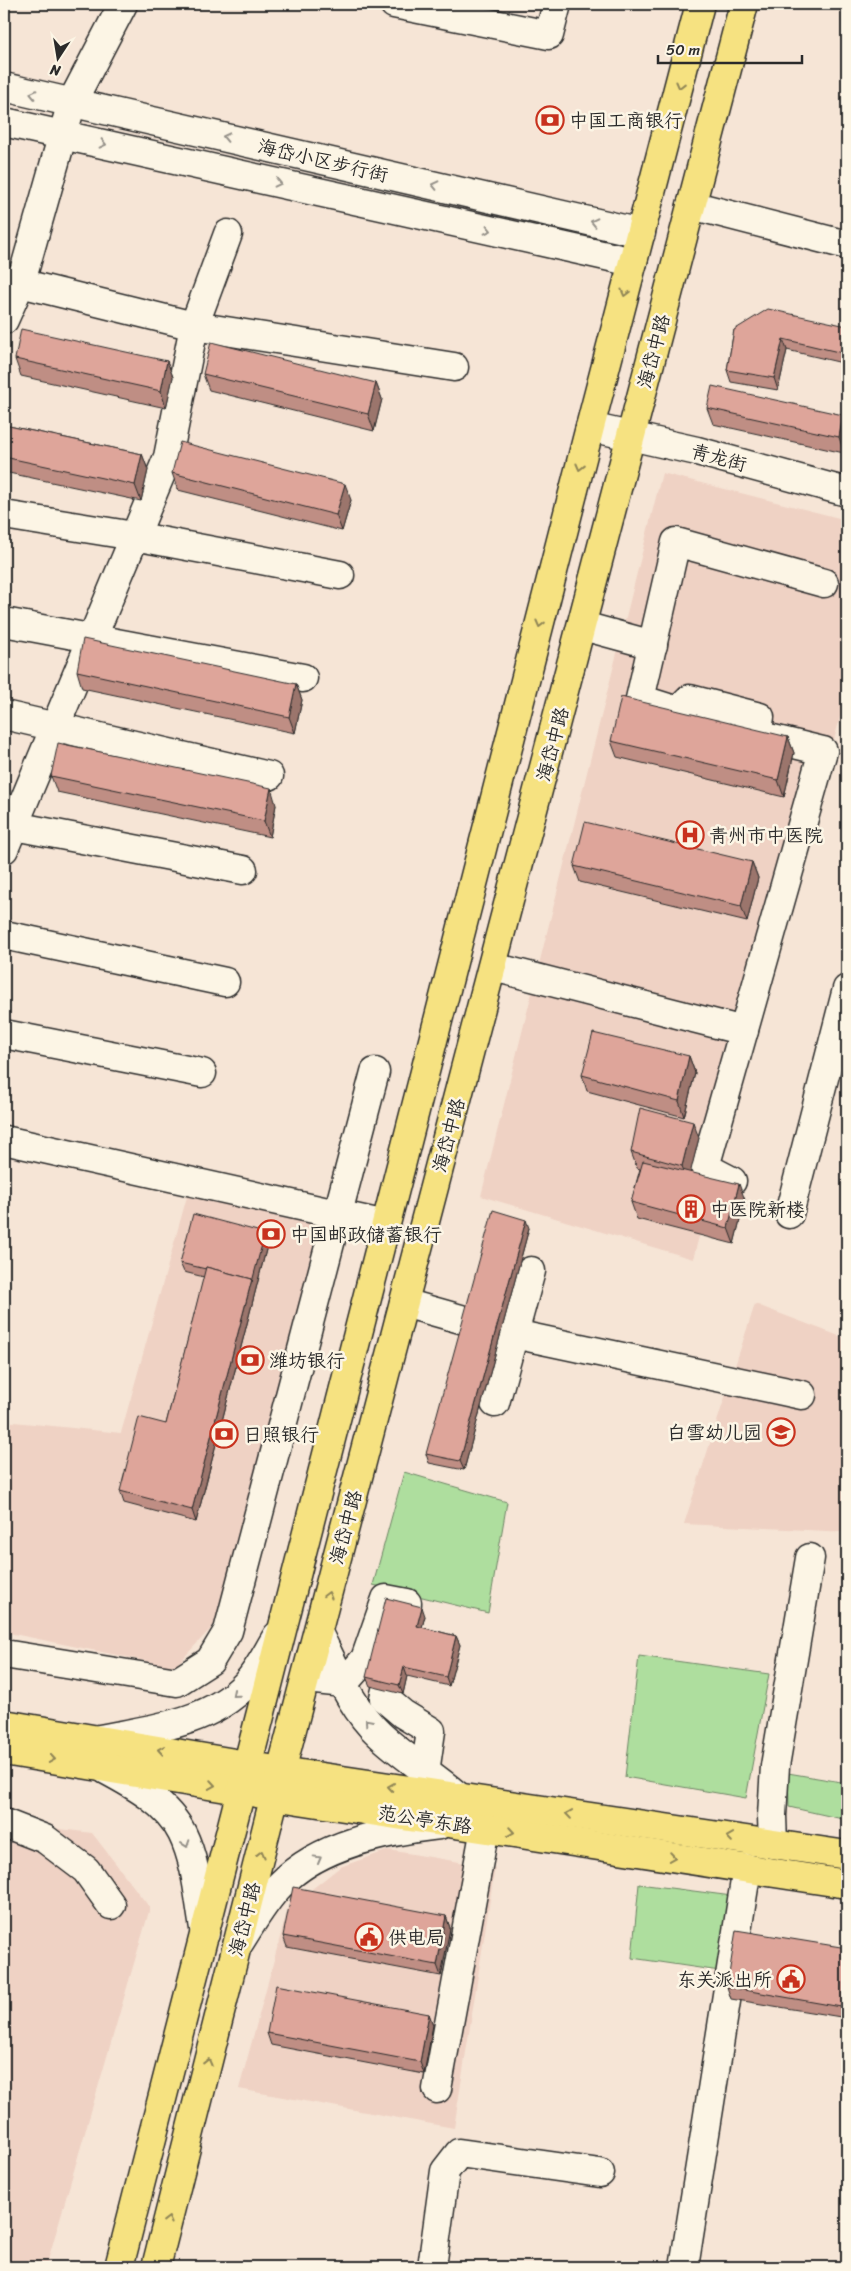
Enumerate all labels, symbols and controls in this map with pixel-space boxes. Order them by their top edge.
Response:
north arrow [32,32,82,82]
scale bar [658,32,802,64]
text: 50 m [666,37,701,63]
text: N [48,57,64,84]
one-way arrow [675,80,685,88]
one-way arrow [29,89,38,99]
place label: 中国工商银行 [569,104,683,137]
bank icon: 中国工商银行 [535,105,565,135]
street label: 海岱小区步行街 [254,129,391,192]
one-way arrow [221,133,230,143]
one-way arrow [98,138,107,148]
one-way arrow [274,177,283,188]
one-way arrow [431,180,440,191]
one-way arrow [589,217,598,228]
one-way arrow [484,224,492,235]
one-way arrow [620,288,631,297]
street label: 海岱中路 [628,310,679,392]
street label: 青龙街 [687,434,751,481]
one-way arrow [575,463,586,472]
one-way arrow [535,620,545,628]
street label: 海岱中路 [527,703,578,785]
place label: 青州市中医院 [709,819,823,852]
hospital icon: 青州市中医院 [675,820,705,850]
street label: 海岱中路 [423,1094,474,1176]
place label: 中医院新楼 [710,1193,805,1226]
building icon: 中医院新楼 [676,1194,706,1224]
place label: 中国邮政储蓄银行 [290,1218,442,1251]
bank icon: 中国邮政储蓄银行 [256,1219,286,1249]
place label: 潍坊银行 [269,1344,345,1377]
bank icon: 潍坊银行 [235,1345,265,1375]
place label: 白雪幼儿园 [667,1416,762,1449]
school or university icon: 白雪幼儿园 [766,1417,796,1447]
place label: 日照银行 [243,1418,319,1451]
bank icon: 日照银行 [209,1419,239,1449]
street label: 海岱中路 [320,1486,371,1568]
one-way arrow [322,1592,332,1600]
one-way arrow [232,1688,241,1697]
one-way arrow [366,1719,374,1728]
one-way arrow [157,1746,166,1756]
one-way arrow [48,1753,56,1764]
one-way arrow [208,1780,217,1790]
one-way arrow [387,1783,395,1793]
street label: 范公亭东路 [375,1796,474,1843]
one-way arrow [565,1809,573,1819]
one-way arrow [507,1826,515,1837]
one-way arrow [725,1833,734,1843]
one-way arrow [180,1840,190,1848]
one-way arrow [255,1851,265,1859]
one-way arrow [667,1851,676,1861]
one-way arrow [312,1855,321,1865]
street label: 海岱中路 [219,1878,270,1960]
place label: 供电局 [388,1921,445,1954]
public building icon: 供电局 [354,1922,384,1952]
place label: 东关派出所 [677,1963,772,1996]
public building icon: 东关派出所 [776,1964,806,1994]
one-way arrow [202,2058,213,2067]
one-way arrow [162,2216,173,2224]

